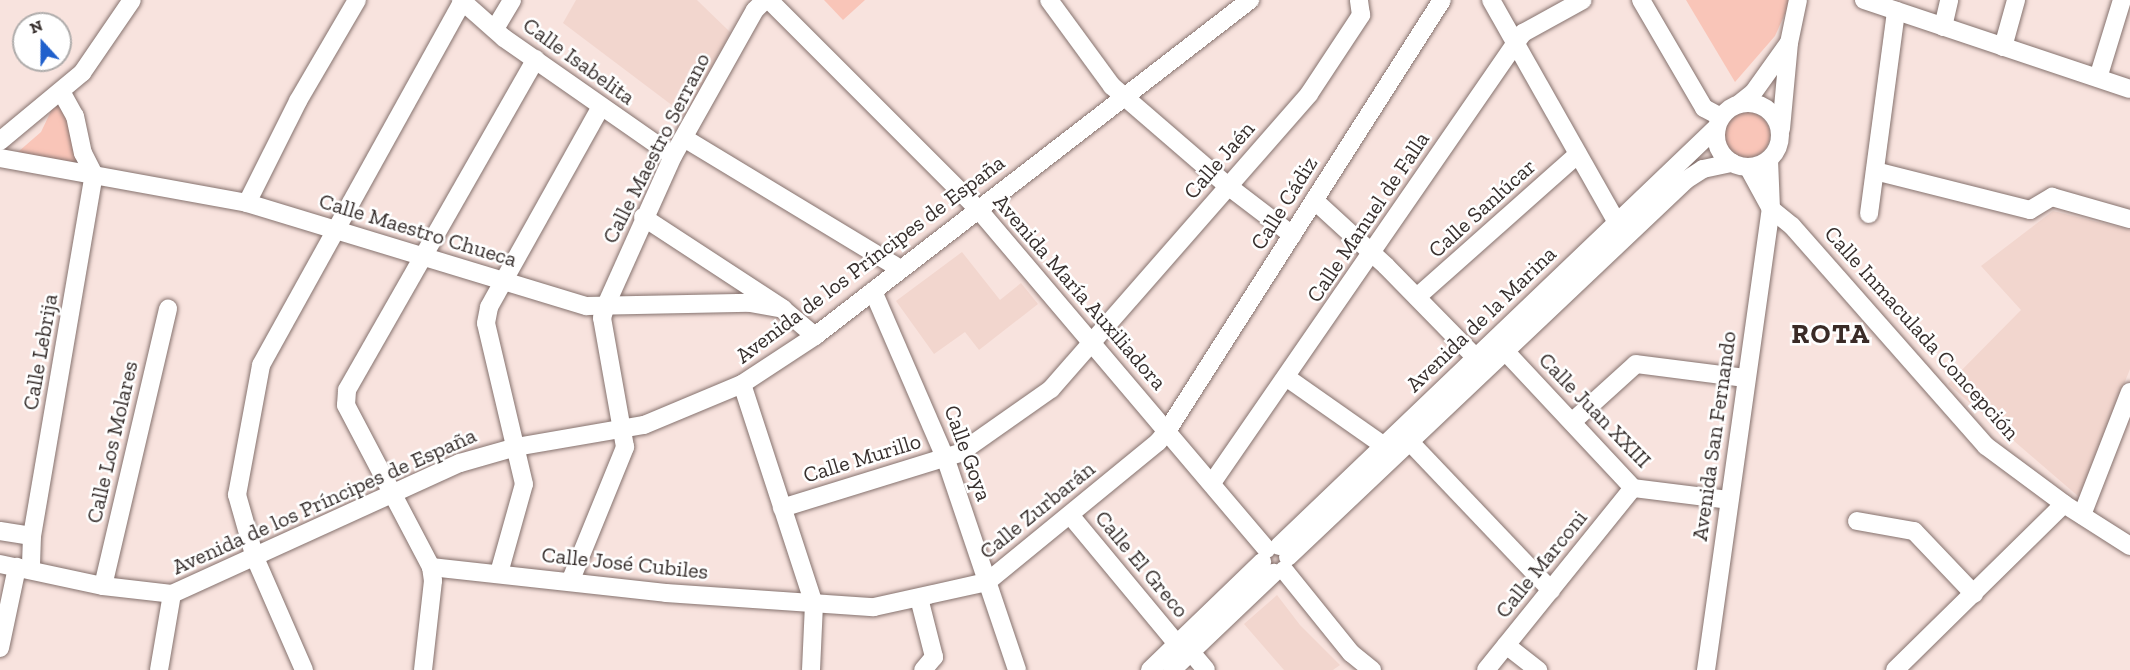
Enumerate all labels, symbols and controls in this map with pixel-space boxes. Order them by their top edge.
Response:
north arrow [12,12,72,72]
street label: Calle Isabelita [518,12,640,110]
text: N [27,16,45,38]
street label: Calle Maestro Serrano [596,48,716,248]
street label: Calle Jaén [1178,116,1260,204]
street label: Calle Manuel de Falla [1301,127,1435,307]
street label: Avenida de los Príncipes de España [730,149,1010,369]
street label: Calle Cádiz [1245,151,1323,255]
street label: Calle Sanlúcar [1423,153,1541,263]
street label: Calle Maestro Chueca [316,187,520,273]
street label: Avenida María Auxiliadora [988,189,1172,395]
street label: Calle Inmaculada Concepción [1819,221,2025,445]
street label: Avenida de la Marina [1401,241,1561,397]
street label: Calle Lebrija [17,292,63,412]
district label: ROTA [1791,317,1871,351]
street label: Avenida San Fernando [1686,329,1742,543]
street label: Calle Juan XXIII [1533,346,1657,474]
street label: Calle Los Molares [81,358,143,526]
street label: Calle Goya [939,402,997,504]
street label: Avenida de los Príncipes de España [168,422,480,580]
street label: Calle Murillo [800,428,924,488]
street label: Calle Zurbarán [974,455,1100,565]
street label: Calle El Greco [1089,505,1195,623]
street label: Calle Marconi [1489,505,1593,623]
street label: Calle José Cubiles [540,541,710,585]

